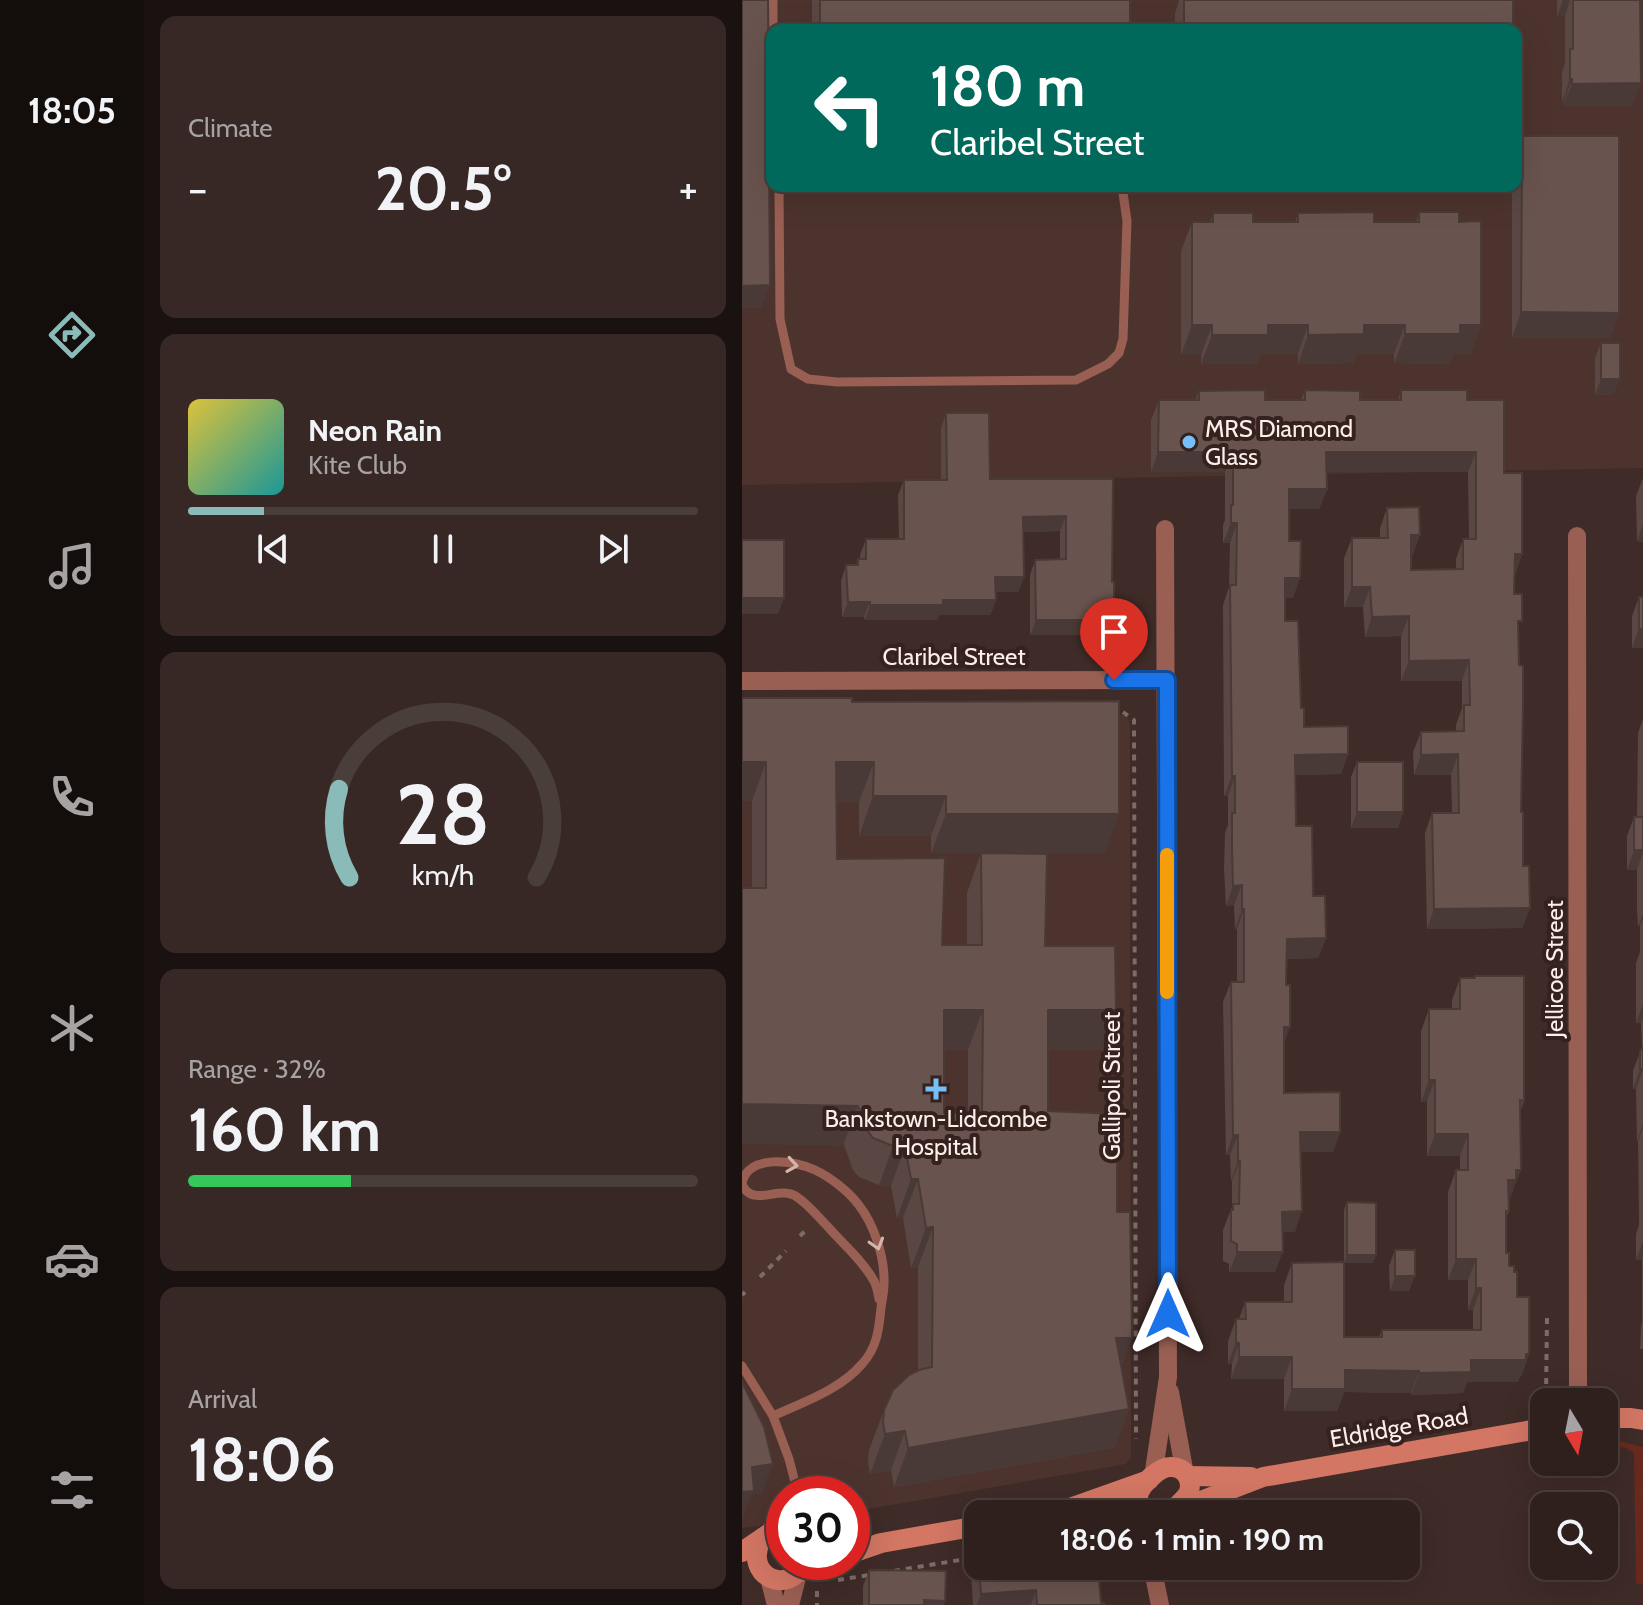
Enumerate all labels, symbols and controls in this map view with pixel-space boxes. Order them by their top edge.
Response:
text: 180 m [930,52,1085,120]
icon: left [798,56,902,160]
text: 18:05 [28,88,116,132]
text: Climate [188,112,273,144]
text: Claribel Street [930,120,1145,164]
text: 20.5° [375,152,511,225]
text: − [188,162,207,215]
text: + [679,162,698,215]
icon: directions [44,307,100,363]
text: Neon Rain [308,412,442,449]
place label: MRS Diamond Glass [1205,414,1353,471]
marker: MRS Diamond Glass [1180,433,1198,451]
text: Kite Club [308,449,407,481]
icon: previous [251,527,295,571]
icon: pause [421,527,465,571]
icon: next [591,527,635,571]
icon: music [44,538,100,594]
pin [1080,598,1148,680]
icon: arrive [1092,610,1136,654]
street label: Claribel Street [883,642,1026,671]
text: 28 [396,764,490,865]
icon: phone [44,769,100,825]
text: km/h [412,858,474,893]
street label: Jellicoe Street [1540,900,1569,1039]
icon: climate [44,1000,100,1056]
street label: Gallipoli Street [1097,1012,1126,1160]
text: Range · 32% [188,1053,326,1085]
marker: Bankstown-Lidcombe Hospital [925,1078,947,1100]
text: 160 km [188,1093,381,1166]
place label: Bankstown-Lidcombe Hospital [824,1104,1048,1161]
one-way arrow [785,1155,798,1172]
icon: car [44,1231,100,1287]
one-way arrow [868,1237,884,1251]
position arrow [1126,1272,1210,1356]
text: Arrival [188,1383,257,1415]
north arrow [1530,1388,1618,1476]
map controls [1530,1388,1618,1580]
street label: Eldridge Road [1328,1401,1470,1453]
text: 18:06 [188,1423,336,1496]
icon: filters [44,1462,100,1518]
speed limit sign: 30 [766,1476,870,1580]
button: search [1530,1492,1618,1580]
text: 18:06 · 1 min · 190 m [1060,1521,1324,1558]

